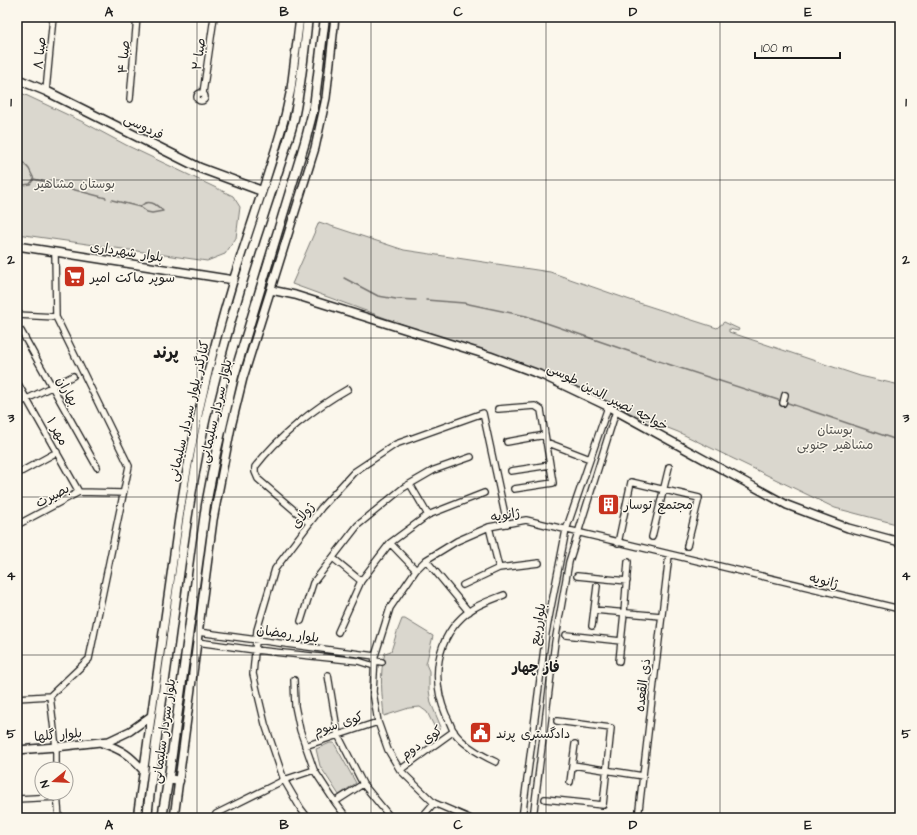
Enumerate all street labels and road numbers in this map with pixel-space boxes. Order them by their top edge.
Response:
street label: صبا ۸ [29,36,51,70]
street label: صبا ۲ [188,37,210,72]
street label: صبا ۴ [114,40,134,75]
street label: فردوسی [121,110,166,144]
street label: بلوار شهرداری [89,237,165,267]
street label: کنارگذر بلوار سردار سلیمانی [164,339,214,483]
street label: بلوار سردار سلیمانی [195,358,237,465]
street label: خواجه نصیر الدین طوسی [544,359,671,435]
street label: بهاران [52,373,83,410]
street label: مهر ۱ [42,414,72,449]
street label: بصیرت [32,479,73,512]
street label: ژولای [287,499,319,532]
street label: ژانویه [489,504,521,526]
street label: ژانویه [808,569,840,593]
street label: بلوارربیع [525,601,552,647]
street label: بلوار رمضان [255,621,320,647]
street label: ذی القعده [631,657,655,713]
street label: بلوار سردار سلیمانی [148,677,180,785]
street label: کوی سوم [311,707,366,741]
street label: کوی دوم [397,721,447,765]
street label: بلوار گلها [33,724,83,746]

